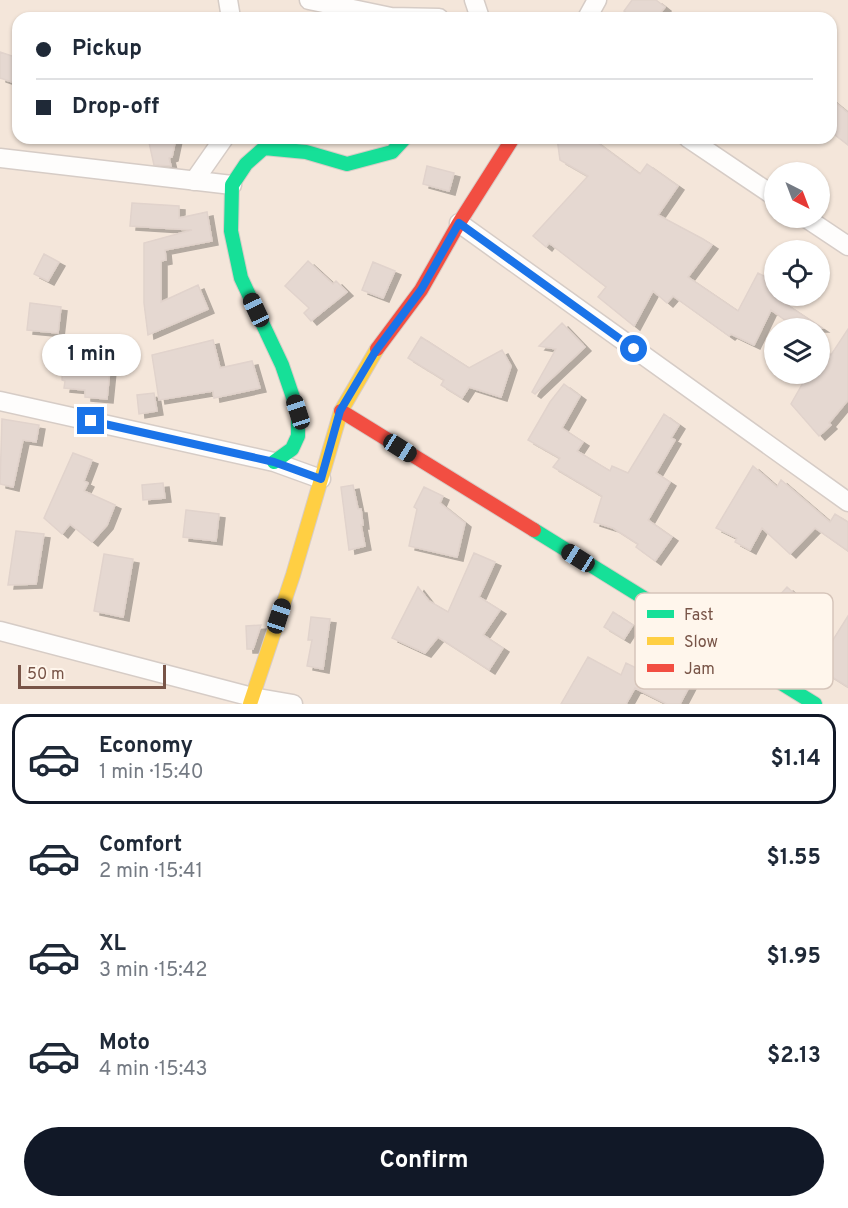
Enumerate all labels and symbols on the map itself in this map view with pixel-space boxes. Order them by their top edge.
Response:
north arrow [764,162,830,228]
car [240,290,272,330]
callout: 1 min [42,334,140,376]
route start [620,335,647,362]
car [284,392,312,432]
route end [77,407,104,434]
car [380,431,420,465]
car [558,541,598,575]
legend [635,593,833,689]
car [265,596,293,636]
text: Fast [684,606,714,626]
text: Slow [684,633,718,653]
text: Jam [684,660,715,680]
scale bar [18,662,166,690]

